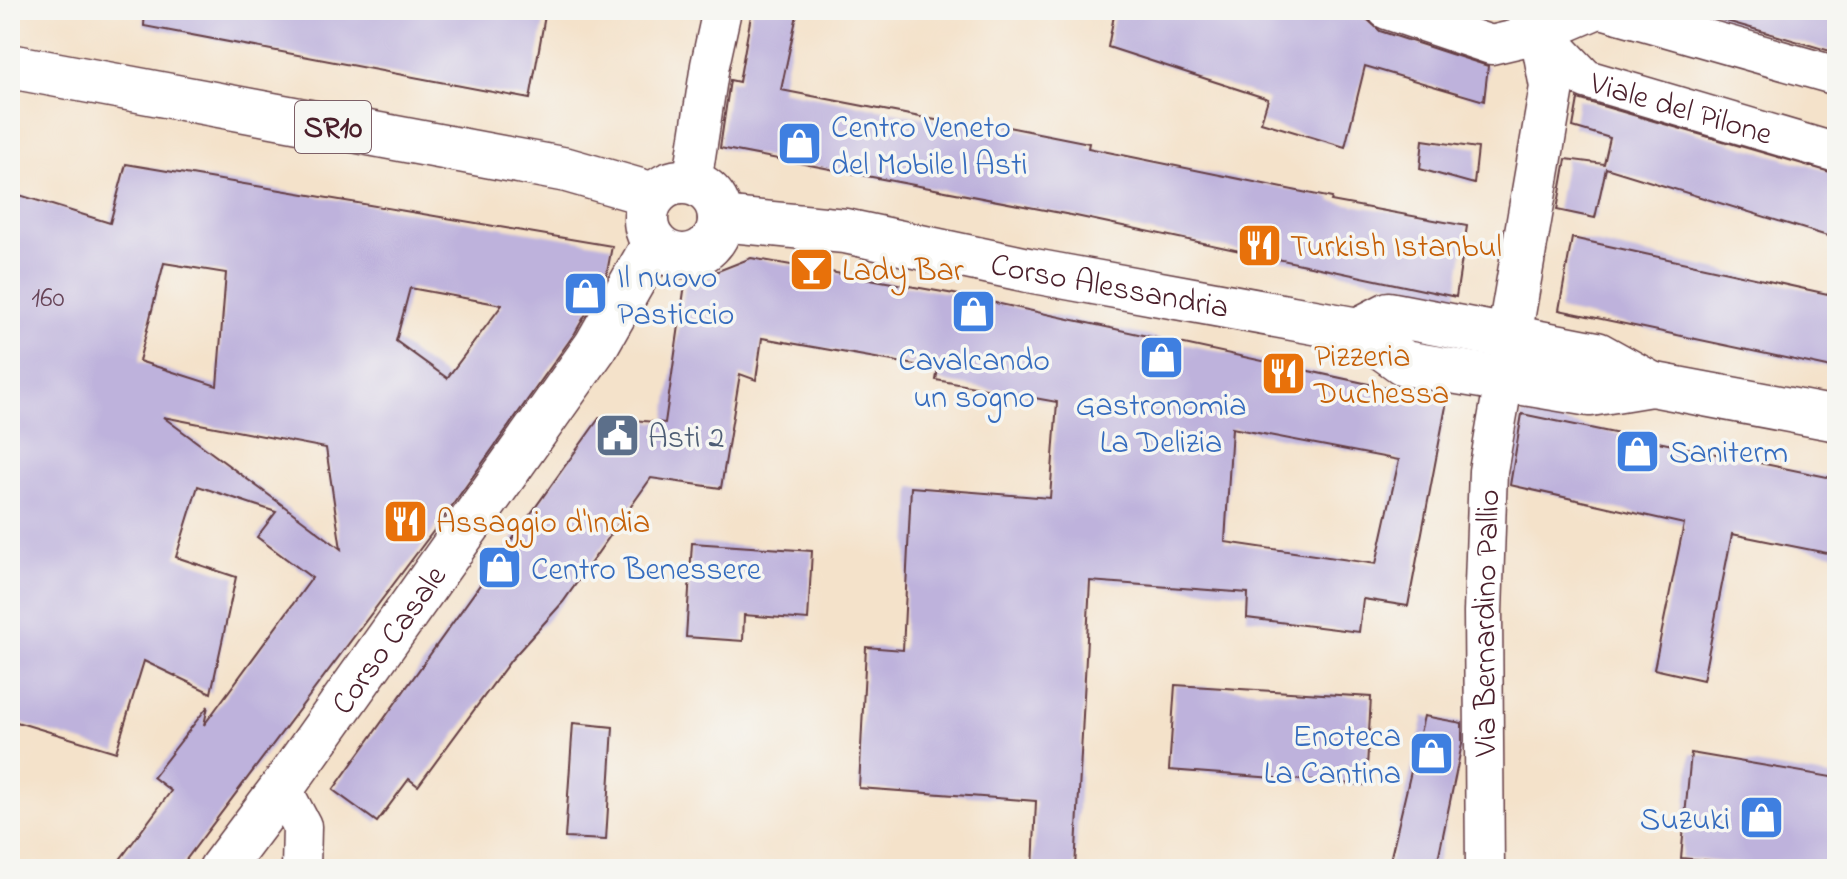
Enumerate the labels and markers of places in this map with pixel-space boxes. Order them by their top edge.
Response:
place label: Centro Veneto del Mobile | Asti [831,106,1027,190]
shop icon: Centro Veneto del Mobile | Asti [776,120,824,168]
restaurant icon: Turkish Istanbul [1235,221,1283,269]
place label: Turkish Istanbul [1290,225,1502,272]
bar icon: Lady Bar [787,245,835,293]
place label: Lady Bar [842,249,964,296]
place label: Il nuovo Pasticcio [617,256,735,340]
shop icon: Il nuovo Pasticcio [562,270,610,318]
shop icon: Cavalcando un sogno [950,288,998,336]
shop icon: Gastronomia La Delizia [1137,333,1185,381]
place label: Pizzeria Duchessa [1313,335,1449,419]
place label: Cavalcando un sogno [898,339,1050,423]
restaurant icon: Pizzeria Duchessa [1259,349,1307,397]
place label: Gastronomia La Delizia [1075,384,1247,468]
public building icon: Asti 2 [593,412,641,460]
place label: Asti 2 [648,416,725,463]
shop icon: Saniterm [1614,427,1662,475]
place label: Saniterm [1669,431,1788,478]
restaurant icon: Assaggio d'India [381,497,429,545]
place label: Assaggio d'India [436,501,650,548]
shop icon: Centro Benessere [476,544,524,592]
place label: Centro Benessere [531,548,762,595]
place label: Enoteca La Cantina [1264,715,1401,799]
shop icon: Enoteca La Cantina [1408,729,1456,777]
shop icon: Suzuki [1737,794,1785,842]
place label: Suzuki [1640,798,1730,845]

